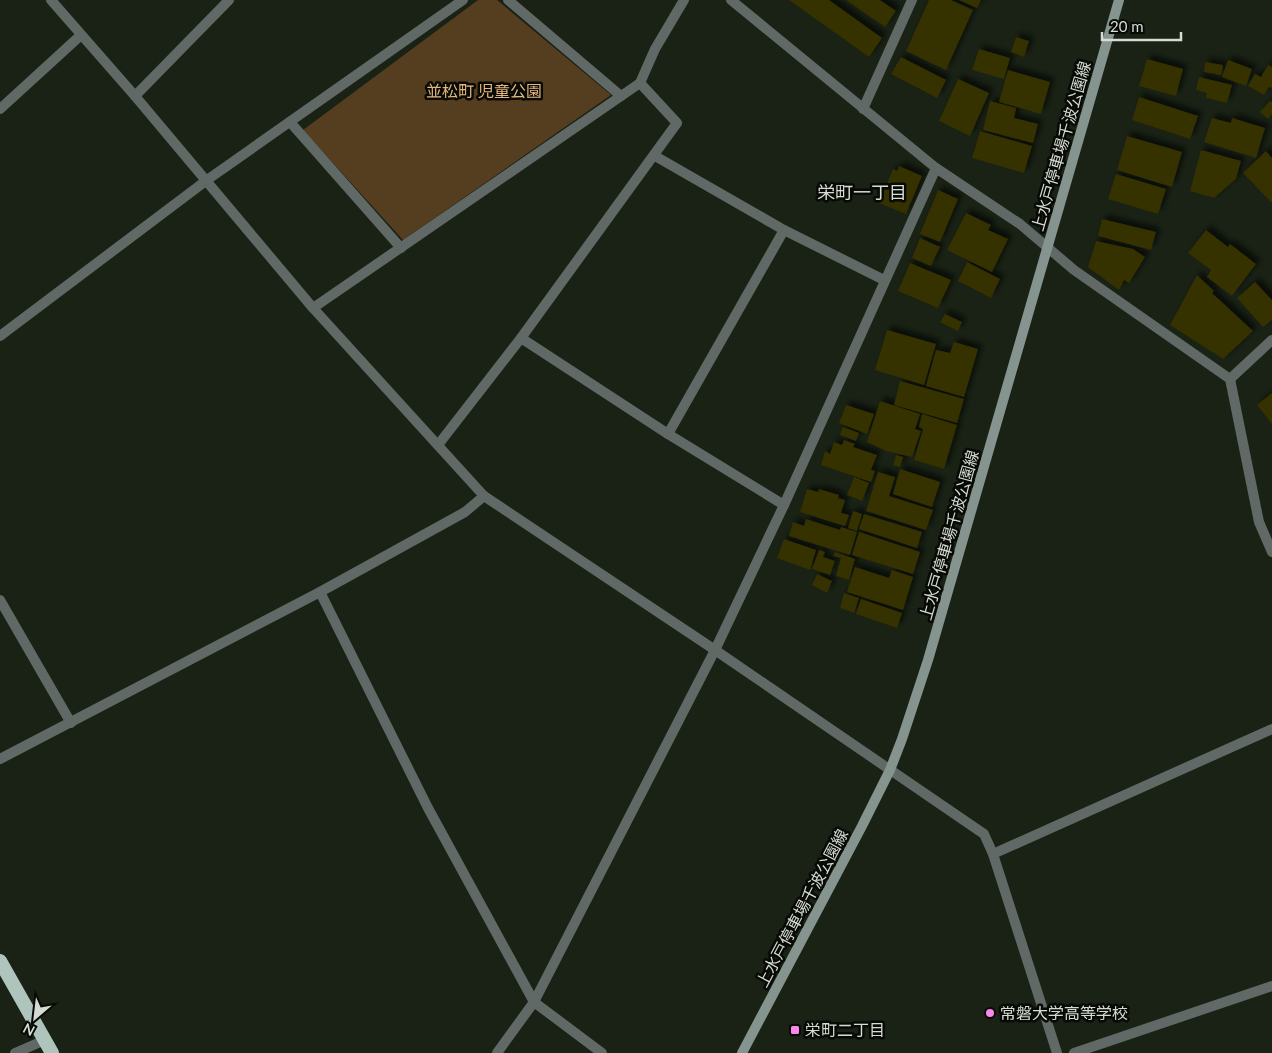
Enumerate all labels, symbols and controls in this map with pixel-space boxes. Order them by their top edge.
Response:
scale bar [1102,10,1181,42]
text: 20 m [1110,17,1144,35]
street label: 上水戸停車場千波公園線 [1027,59,1094,233]
park label: 並松町 児童公園 [426,81,542,100]
district label: 栄町一丁目 [817,181,907,203]
street label: 上水戸停車場千波公園線 [915,448,982,622]
street label: 上水戸停車場千波公園線 [752,826,851,990]
north arrow [10,993,60,1043]
place label: 常磐大学高等学校 [1000,1003,1128,1022]
marker: 常磐大学高等学校 [984,1007,996,1019]
text: N [20,1020,37,1040]
place label: 栄町二丁目 [805,1020,885,1039]
marker: 栄町二丁目 [789,1024,801,1036]

